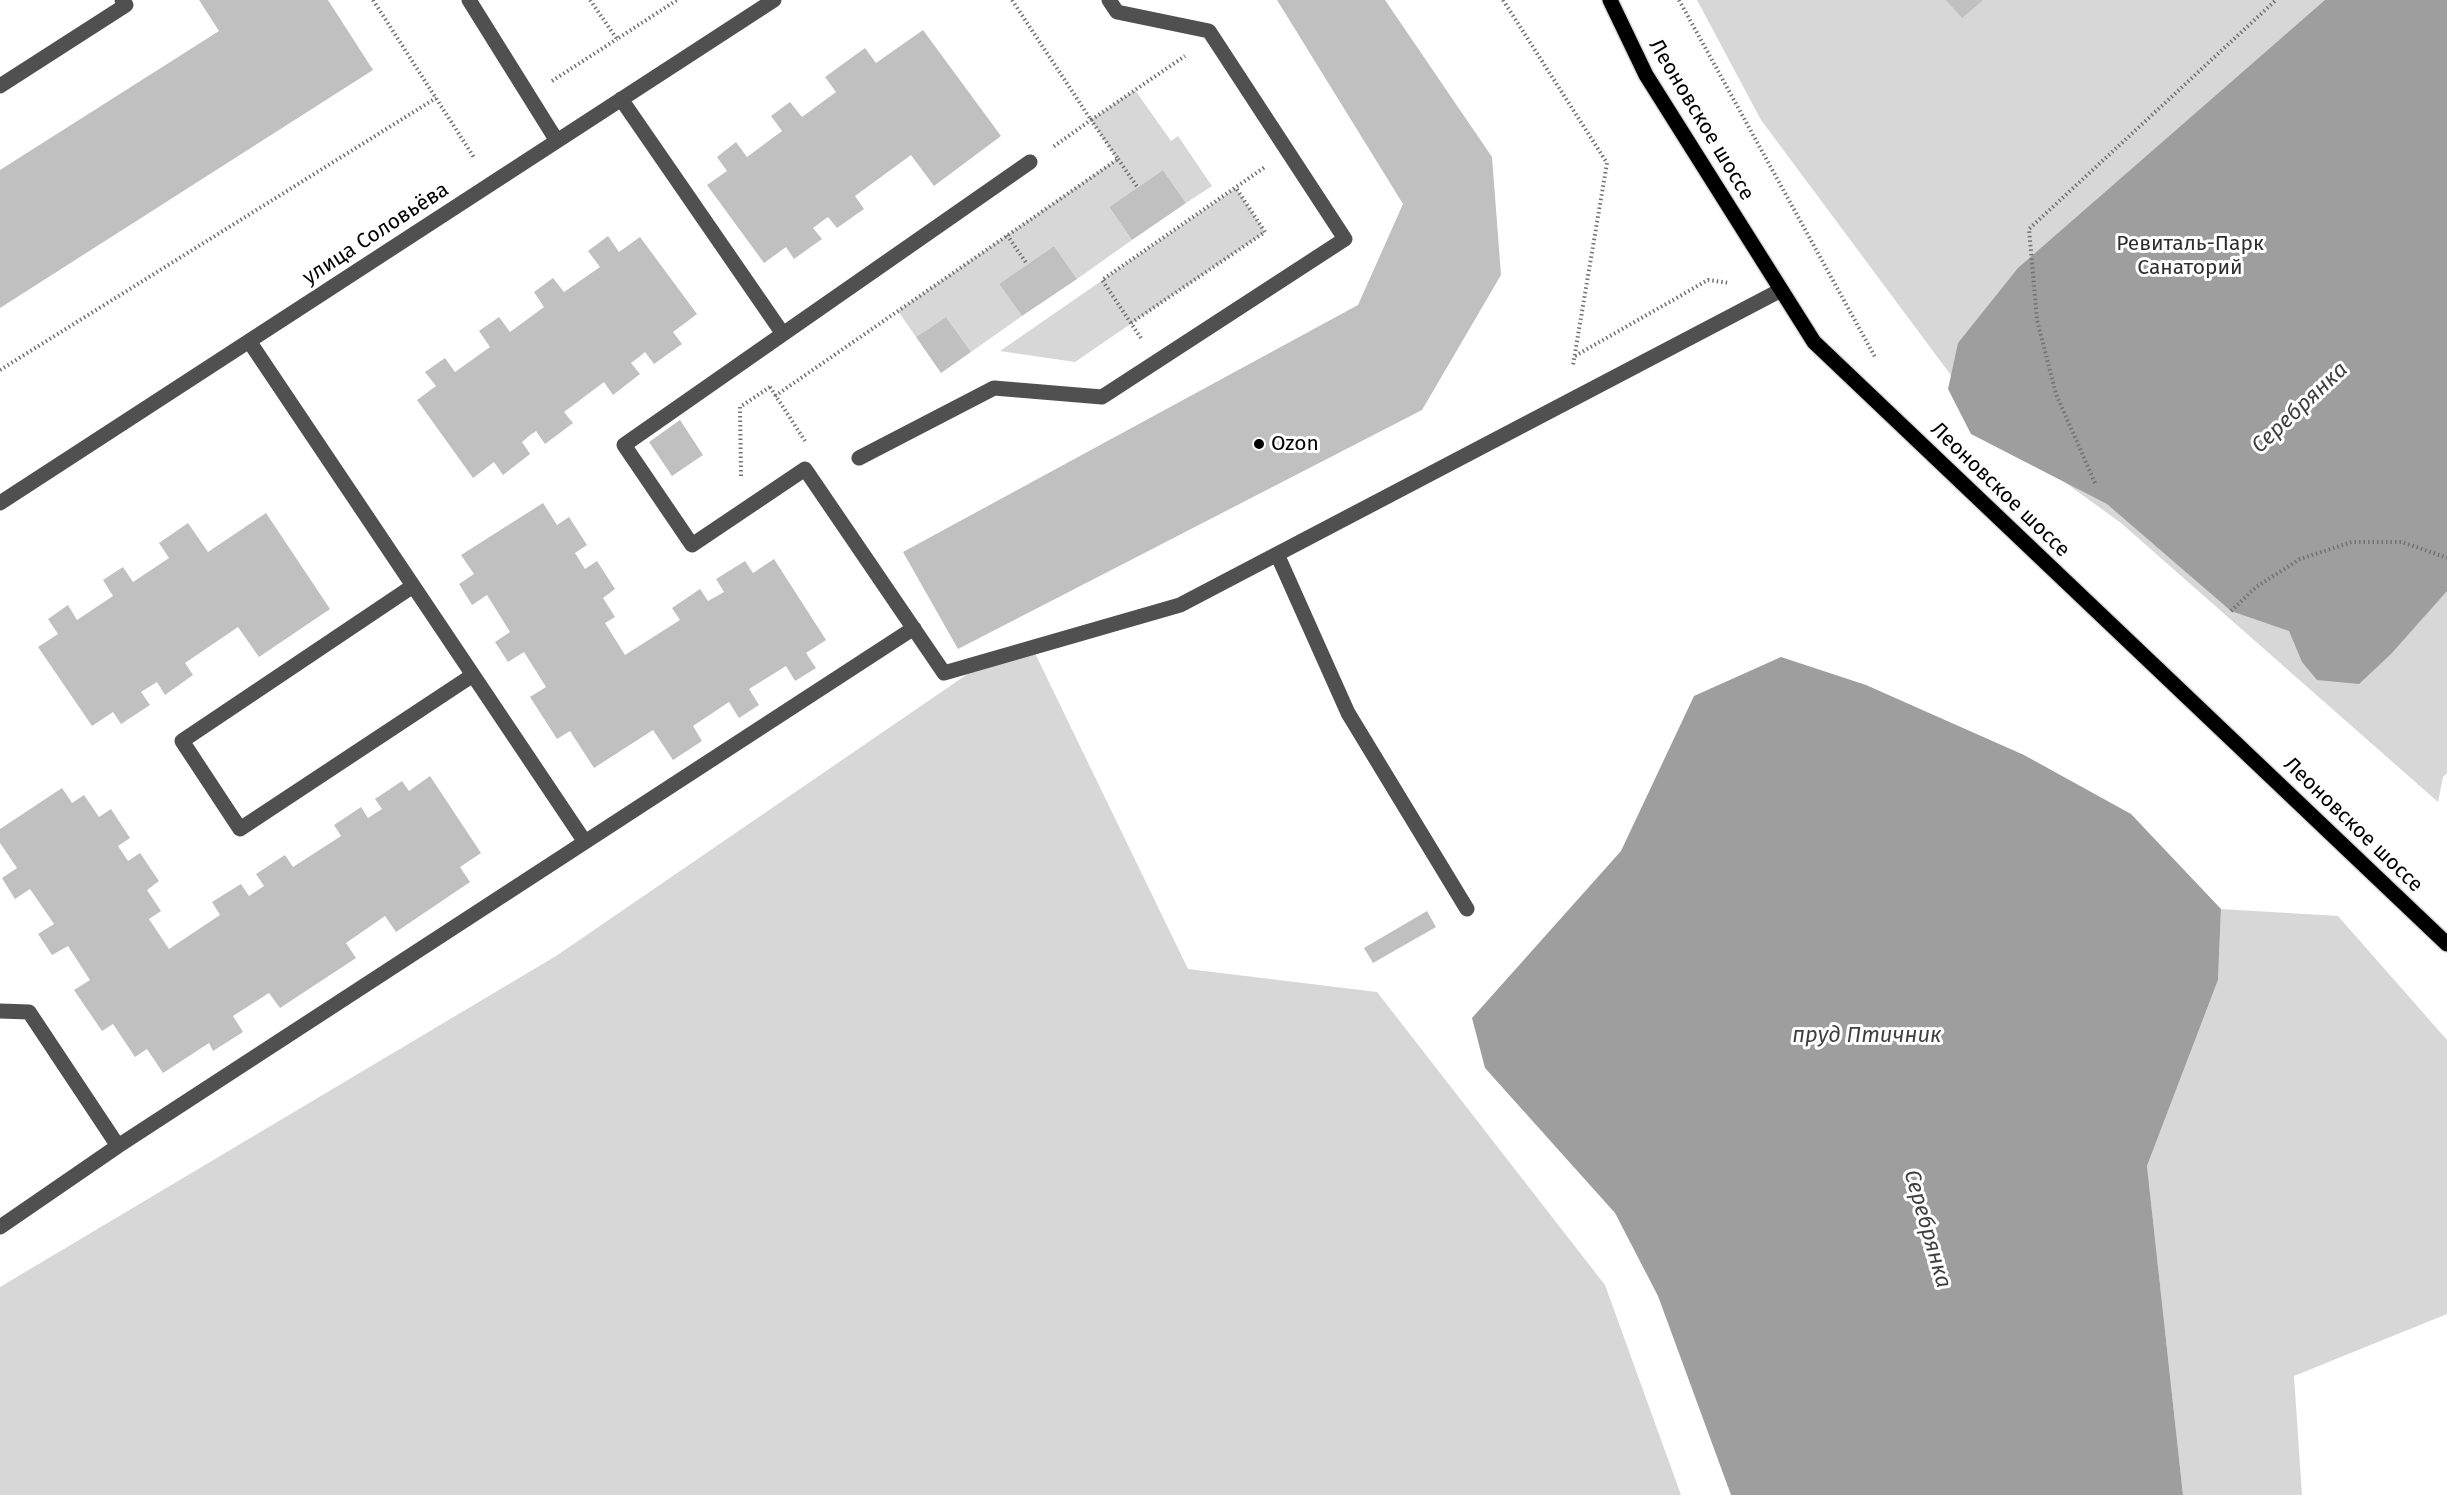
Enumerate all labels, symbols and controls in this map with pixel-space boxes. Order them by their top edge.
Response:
street label: Леоновское шоссе [1643,35,1759,205]
street label: улица Соловьёва [298,177,454,291]
park label: Ревиталь-Парк Санаторий [2116,231,2264,281]
water label: Серебрянка [2247,357,2353,459]
street label: Леоновское шоссе [1925,417,2075,563]
place label: Ozon [1271,431,1319,457]
marker: Ozon [1252,437,1266,451]
street label: Леоновское шоссе [2278,752,2428,898]
water label: пруд Птичник [1792,1023,1942,1049]
water label: Серебрянка [1898,1167,1956,1291]

